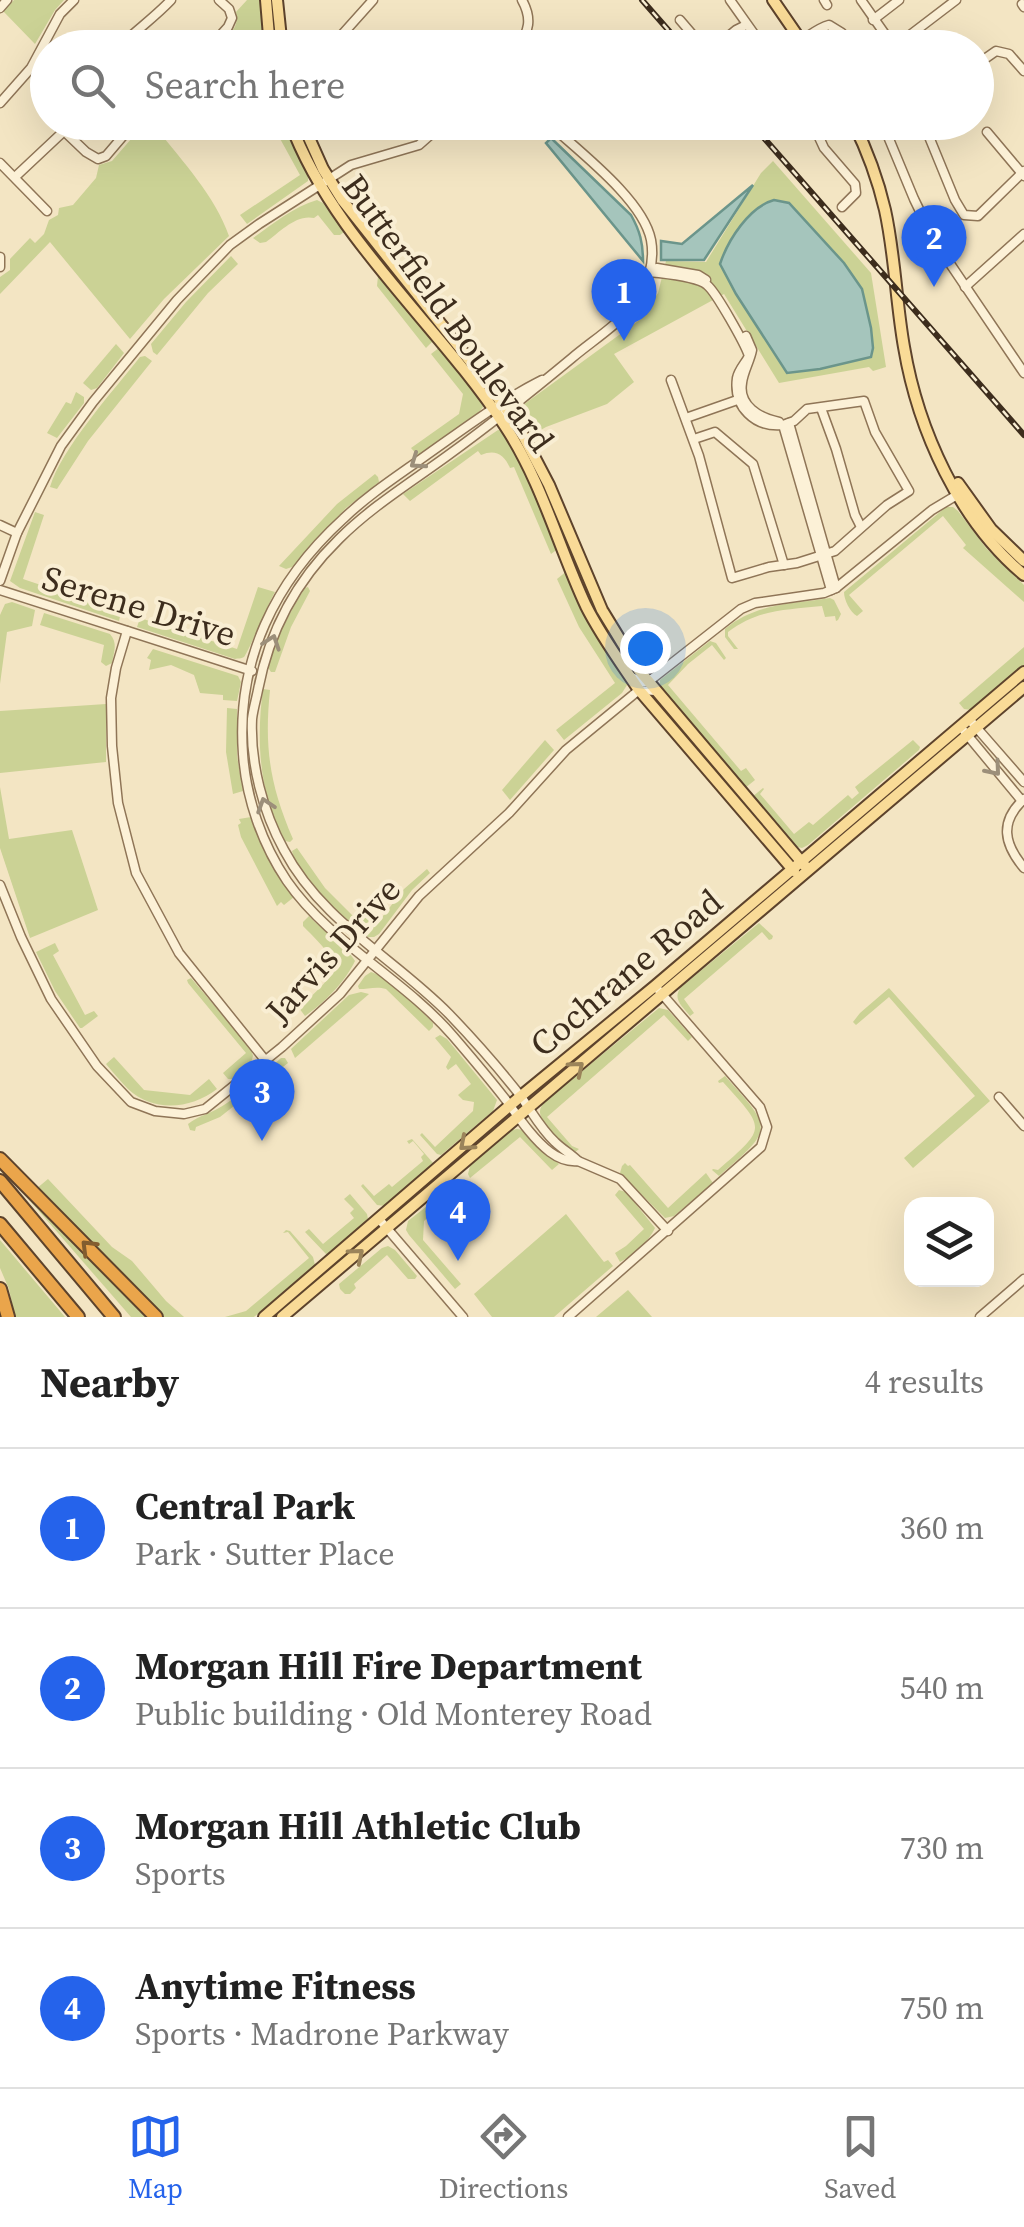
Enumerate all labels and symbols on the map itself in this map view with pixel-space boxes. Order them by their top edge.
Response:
street label: Butterfield Boulevard [331,164,565,462]
pin: 2 [902,204,966,287]
pin: 1 [592,258,656,341]
one-way arrow [409,450,428,468]
street label: Serene Drive [37,554,241,658]
your location [620,623,671,674]
one-way arrow [260,635,281,652]
one-way arrow [983,757,1001,776]
one-way arrow [257,798,277,815]
street label: Jarvis Drive [254,867,411,1034]
street label: Cochrane Road [520,878,733,1068]
pin: 3 [230,1058,294,1141]
one-way arrow [565,1061,583,1079]
one-way arrow [459,1132,477,1150]
pin: 4 [426,1178,490,1261]
one-way arrow [81,1241,99,1259]
one-way arrow [346,1249,364,1267]

